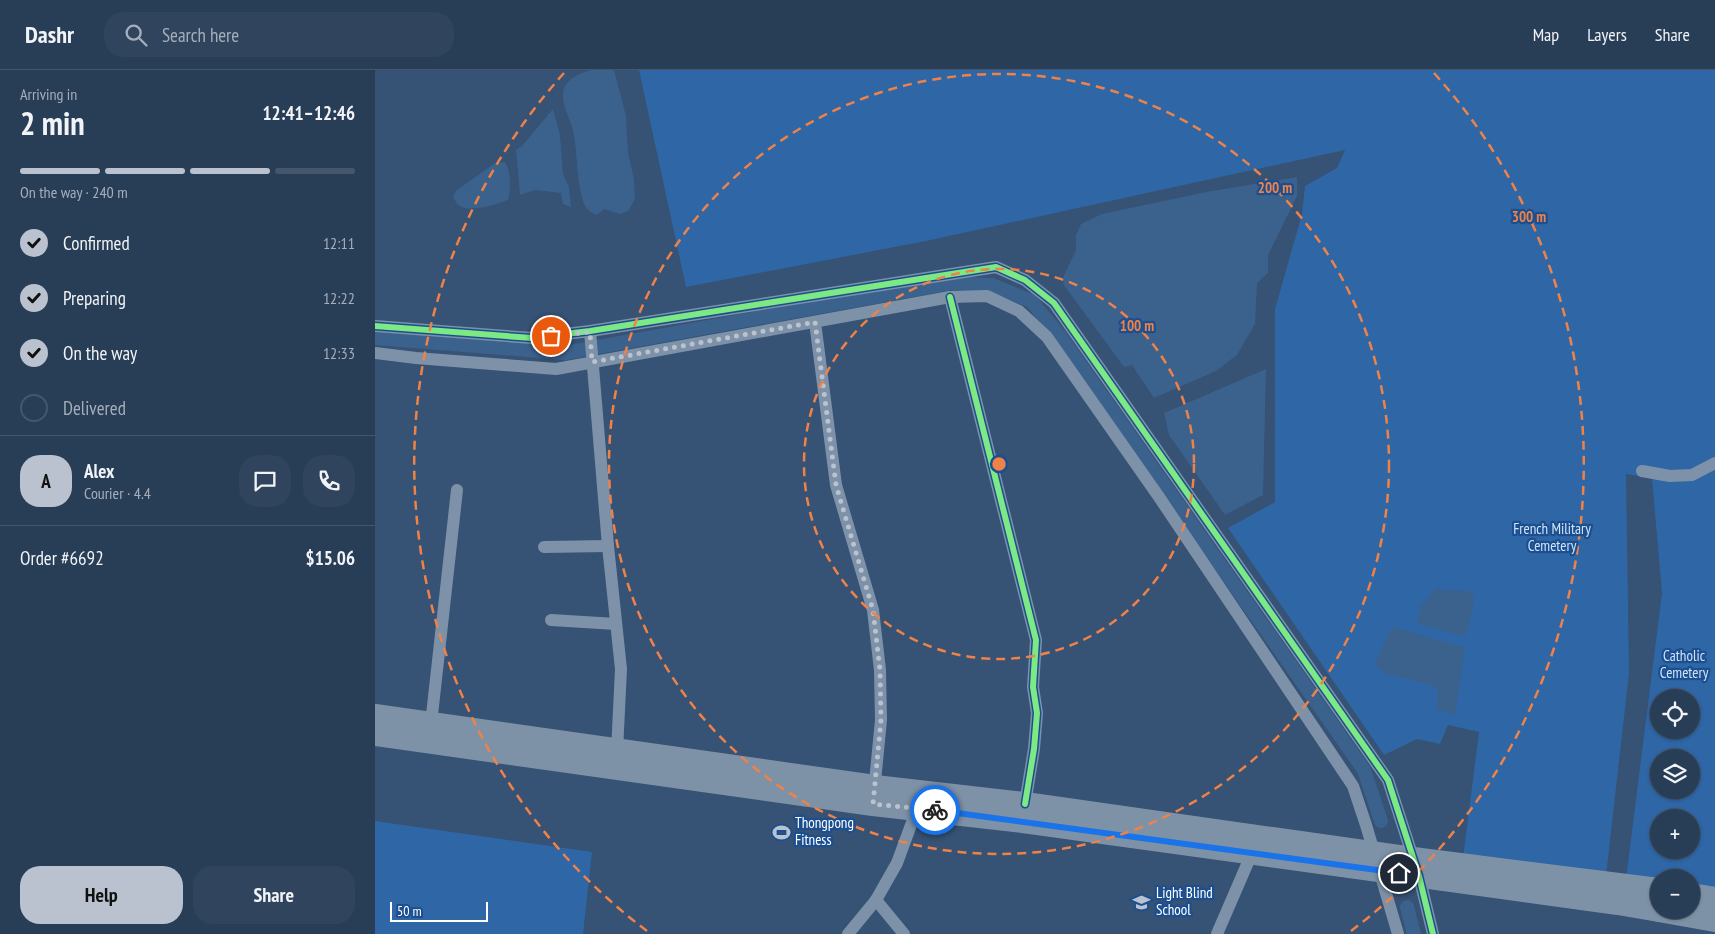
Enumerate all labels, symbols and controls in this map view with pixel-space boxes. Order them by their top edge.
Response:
search box [104,12,454,57]
text: Dashr [25,19,74,50]
icon: search [122,21,150,49]
text: Search here [162,23,239,47]
text: Map [1533,23,1559,46]
text: Layers [1587,23,1627,46]
text: Share [1655,23,1690,46]
text: Arriving in [20,84,77,104]
text: 12:41–12:46 [262,101,355,125]
text: 2 min [20,102,85,144]
text: 200 m [1258,178,1292,197]
text: On the way · 240 m [20,182,128,202]
text: 300 m [1512,207,1546,226]
icon: check [20,229,48,257]
text: Confirmed [63,231,130,255]
text: 12:11 [323,233,355,253]
icon: check [20,284,48,312]
text: Preparing [63,286,126,310]
text: 12:22 [323,288,355,308]
pin [530,315,572,357]
text: 100 m [1120,316,1154,335]
icon: bag [537,322,565,350]
icon: check [20,339,48,367]
text: On the way [63,341,137,365]
text: 12:33 [323,343,355,363]
text: Delivered [63,396,126,420]
button: chat [239,455,291,507]
button: phone [303,455,355,507]
centre of rings [990,455,1008,473]
text: Alex [84,459,114,483]
text: A [41,469,51,493]
text: Courier · 4.4 [84,483,151,503]
park label: French Military Cemetery [1513,519,1591,555]
text: Order #6692 [20,546,104,570]
text: $15.06 [306,546,355,570]
park label: Catholic Cemetery [1660,646,1709,682]
map controls [1650,689,1700,919]
button: locate [1650,689,1700,739]
button: layers [1650,749,1700,799]
courier [910,785,960,835]
icon: bike [921,796,949,824]
button: + [1650,809,1700,859]
place label: Thongpong Fitness [795,813,854,849]
sports icon: Thongpong Fitness [771,822,791,842]
pin [1378,852,1420,894]
icon: home [1385,859,1413,887]
button: Help [20,866,183,924]
button: Share [193,866,355,924]
button: − [1650,869,1700,919]
place label: Light Blind School [1156,883,1213,919]
school or university icon: Light Blind School [1132,892,1152,912]
scale bar [390,899,487,922]
text: 50 m [397,902,422,920]

